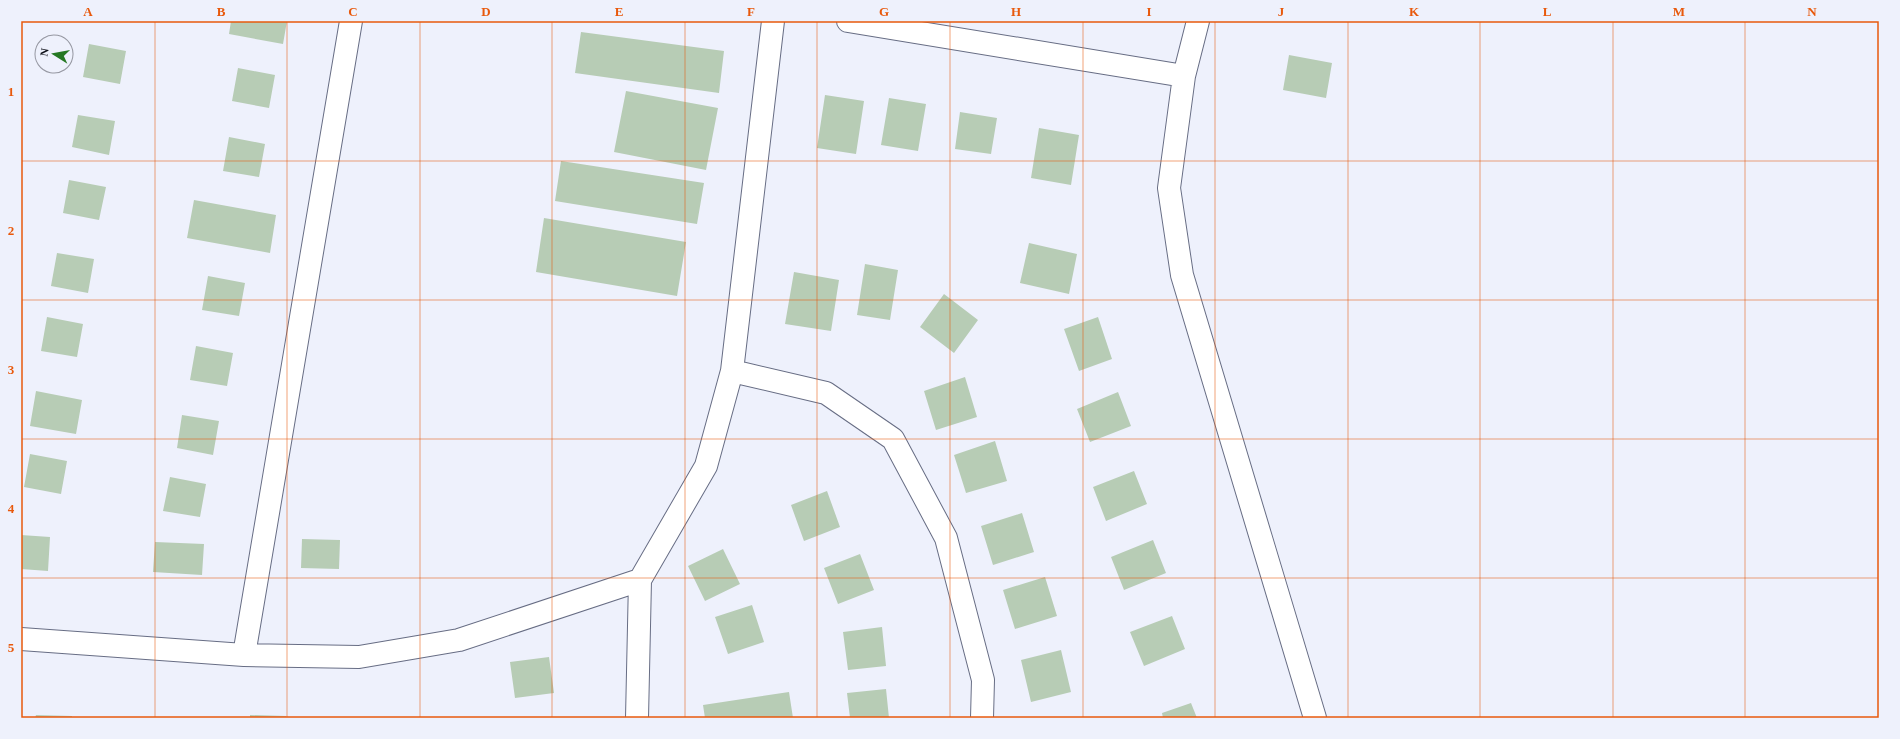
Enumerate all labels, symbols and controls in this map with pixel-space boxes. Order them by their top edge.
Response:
text: A [83,4,93,19]
text: B [217,4,226,19]
text: C [348,4,358,19]
text: D [481,4,491,19]
text: E [615,4,623,19]
text: F [747,4,755,19]
text: G [879,4,889,19]
text: H [1011,4,1021,19]
text: I [1146,4,1152,19]
text: J [1278,4,1285,19]
text: K [1409,4,1420,19]
text: L [1543,4,1552,19]
text: M [1673,4,1685,19]
text: N [1807,4,1817,19]
north arrow [34,34,74,74]
text: N [38,47,51,57]
text: 1 [8,84,14,99]
text: 2 [8,223,14,238]
text: 3 [8,362,15,377]
text: 4 [8,501,15,516]
text: 5 [8,640,15,655]

